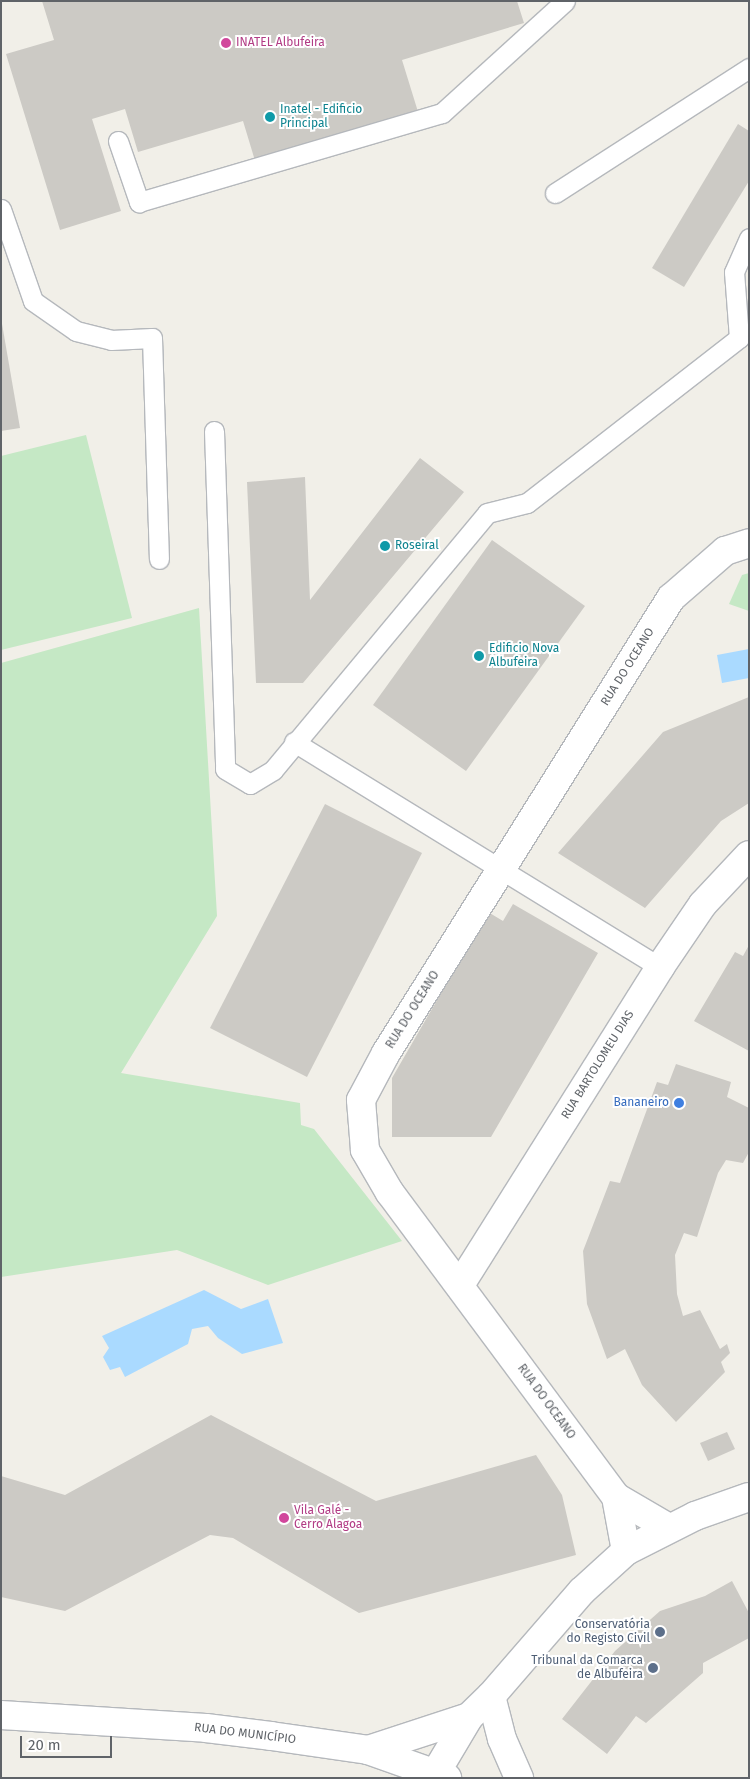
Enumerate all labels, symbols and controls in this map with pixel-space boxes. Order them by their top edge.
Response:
place label: INATEL Albufeira [236,36,325,50]
marker: INATEL Albufeira [220,37,232,49]
place label: Inatel - Edificio Principal [280,103,362,131]
marker: Inatel - Edificio Principal [264,111,276,123]
place label: Roseiral [395,539,439,553]
marker: Roseiral [379,540,391,552]
street label: RUA DO OCEANO [598,625,658,709]
place label: Edificio Nova Albufeira [489,642,559,670]
marker: Edificio Nova Albufeira [473,650,485,662]
street label: RUA DO OCEANO [383,968,443,1052]
street label: RUA BARTOLOMEU DIAS [559,1008,637,1122]
place label: Bananeiro [613,1096,669,1110]
marker: Bananeiro [673,1097,685,1109]
street label: RUA DO OCEANO [514,1362,578,1442]
place label: Vila Galé - Cerro Alagoa [294,1504,362,1532]
marker: Vila Galé - Cerro Alagoa [278,1512,290,1524]
place label: Conservatória do Registo Civil [567,1618,650,1646]
marker: Conservatória do Registo Civil [654,1626,666,1638]
place label: Tribunal da Comarca de Albufeira [531,1654,643,1682]
marker: Tribunal da Comarca de Albufeira [647,1662,659,1674]
street label: RUA DO MUNICÍPIO [193,1721,297,1747]
scale bar [22,1726,115,1758]
text: 20 m [28,1736,61,1754]

